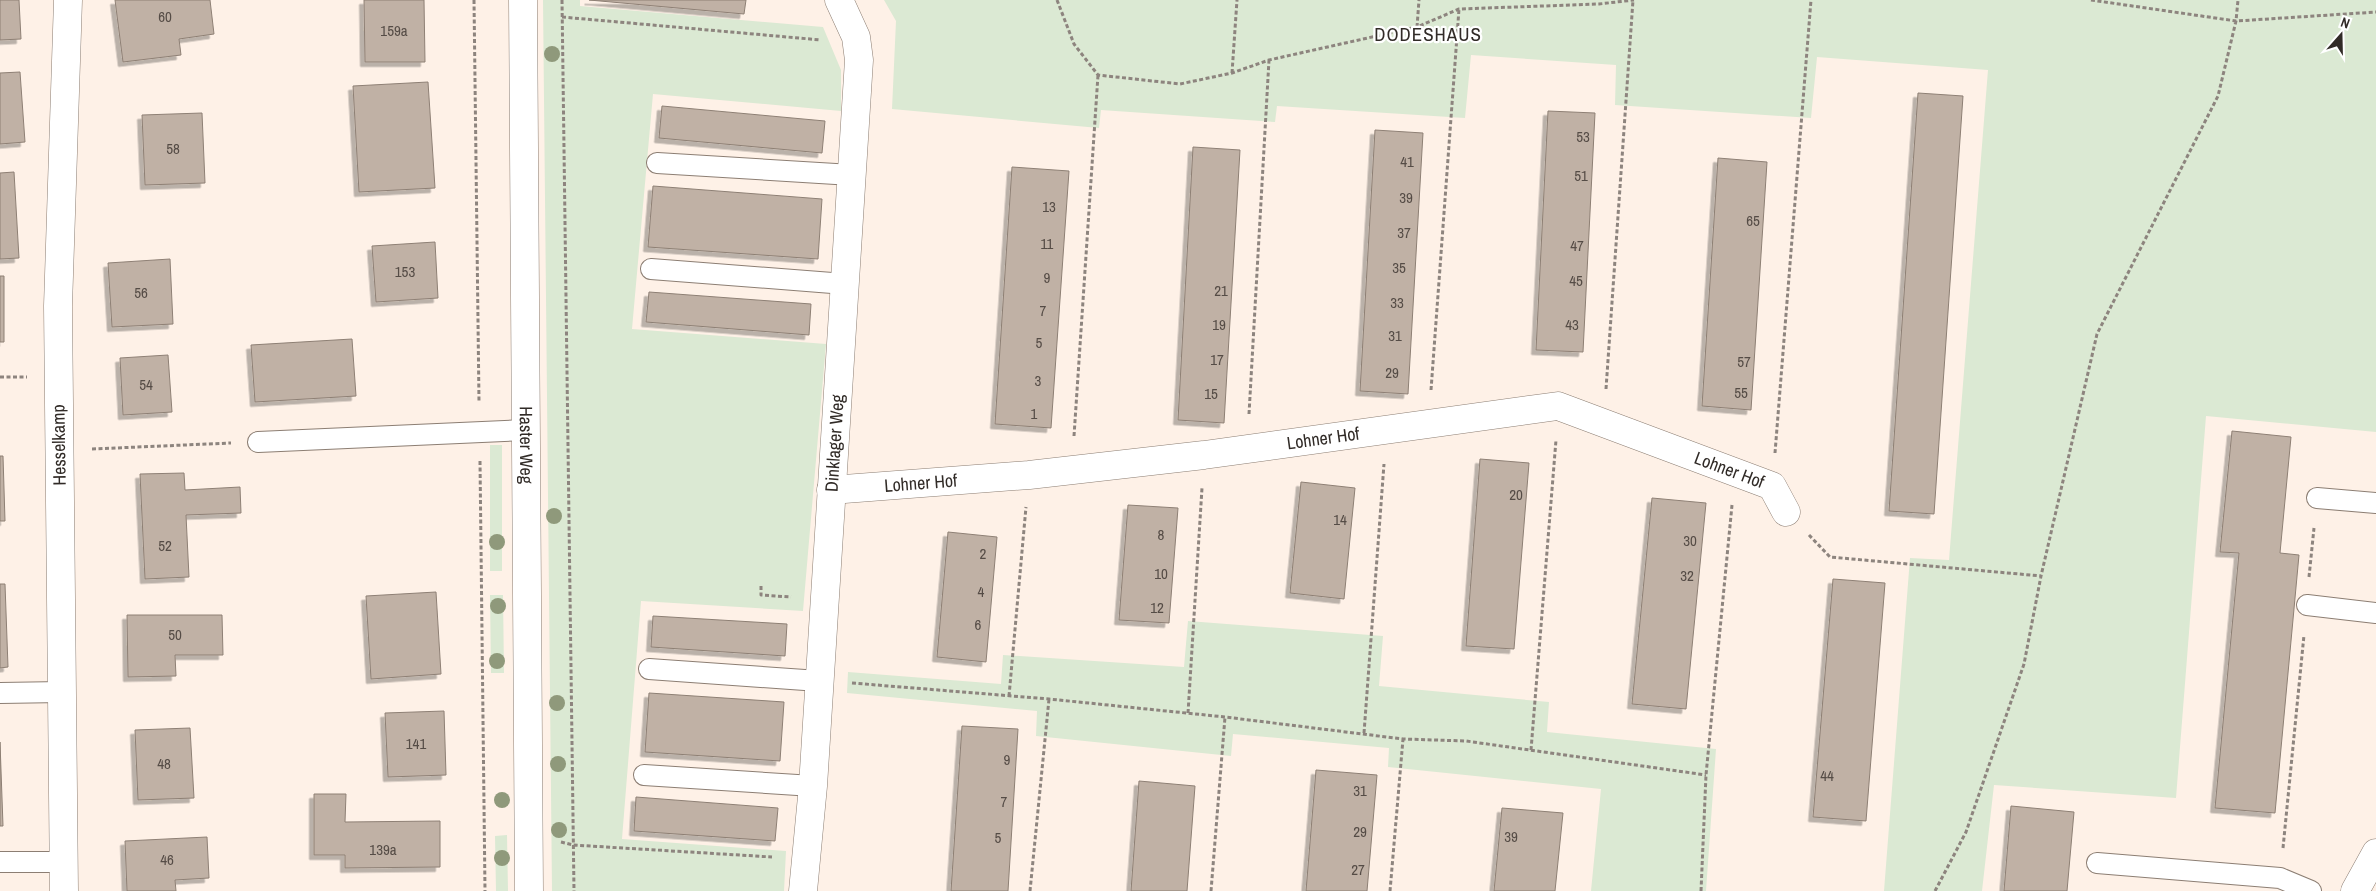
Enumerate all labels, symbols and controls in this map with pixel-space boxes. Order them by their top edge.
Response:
house number: 60 [158,6,172,27]
north arrow [2316,10,2366,60]
text: N [2338,13,2352,33]
house number: 159a [380,20,408,41]
district label: DODESHAUS [1374,21,1482,47]
house number: 53 [1576,126,1590,147]
house number: 58 [166,138,180,159]
house number: 41 [1400,151,1414,172]
house number: 51 [1574,165,1588,186]
house number: 39 [1399,187,1413,208]
house number: 13 [1042,196,1056,217]
house number: 65 [1746,210,1760,231]
house number: 37 [1397,222,1411,243]
house number: 11 [1041,233,1054,254]
house number: 47 [1570,235,1584,256]
house number: 35 [1392,257,1406,278]
house number: 153 [395,261,415,282]
house number: 9 [1044,267,1051,288]
house number: 45 [1569,270,1583,291]
house number: 21 [1214,280,1228,301]
house number: 56 [134,282,148,303]
house number: 33 [1390,292,1404,313]
house number: 7 [1040,300,1047,321]
house number: 19 [1212,314,1226,335]
house number: 43 [1565,314,1579,335]
house number: 31 [1388,325,1402,346]
house number: 5 [1036,332,1043,353]
house number: 17 [1210,349,1224,370]
house number: 57 [1737,351,1751,372]
house number: 29 [1385,362,1399,383]
house number: 3 [1035,370,1042,391]
house number: 54 [139,374,153,395]
house number: 55 [1734,382,1748,403]
house number: 15 [1204,383,1218,404]
street label: Dinklager Weg [819,393,850,493]
house number: 1 [1031,403,1038,424]
street label: Hesselkamp [45,404,72,486]
street label: Haster Weg [514,406,539,485]
street label: Lohner Hof [1285,420,1362,455]
street label: Lohner Hof [1691,445,1769,494]
street label: Lohner Hof [883,467,959,498]
house number: 20 [1509,484,1523,505]
house number: 14 [1333,509,1347,530]
house number: 8 [1158,524,1165,545]
house number: 30 [1683,530,1697,551]
house number: 52 [158,535,172,556]
house number: 2 [980,543,987,564]
house number: 10 [1154,563,1168,584]
house number: 32 [1680,565,1694,586]
house number: 4 [978,581,985,602]
house number: 12 [1150,597,1164,618]
house number: 6 [975,614,982,635]
house number: 50 [168,624,182,645]
house number: 141 [406,733,426,754]
house number: 9 [1004,749,1011,770]
house number: 48 [157,753,171,774]
house number: 44 [1820,765,1834,786]
house number: 31 [1353,780,1367,801]
house number: 7 [1001,791,1008,812]
house number: 29 [1353,821,1367,842]
house number: 39 [1504,826,1518,847]
house number: 5 [995,827,1002,848]
house number: 139a [369,839,397,860]
house number: 46 [160,849,174,870]
house number: 27 [1351,859,1365,880]

